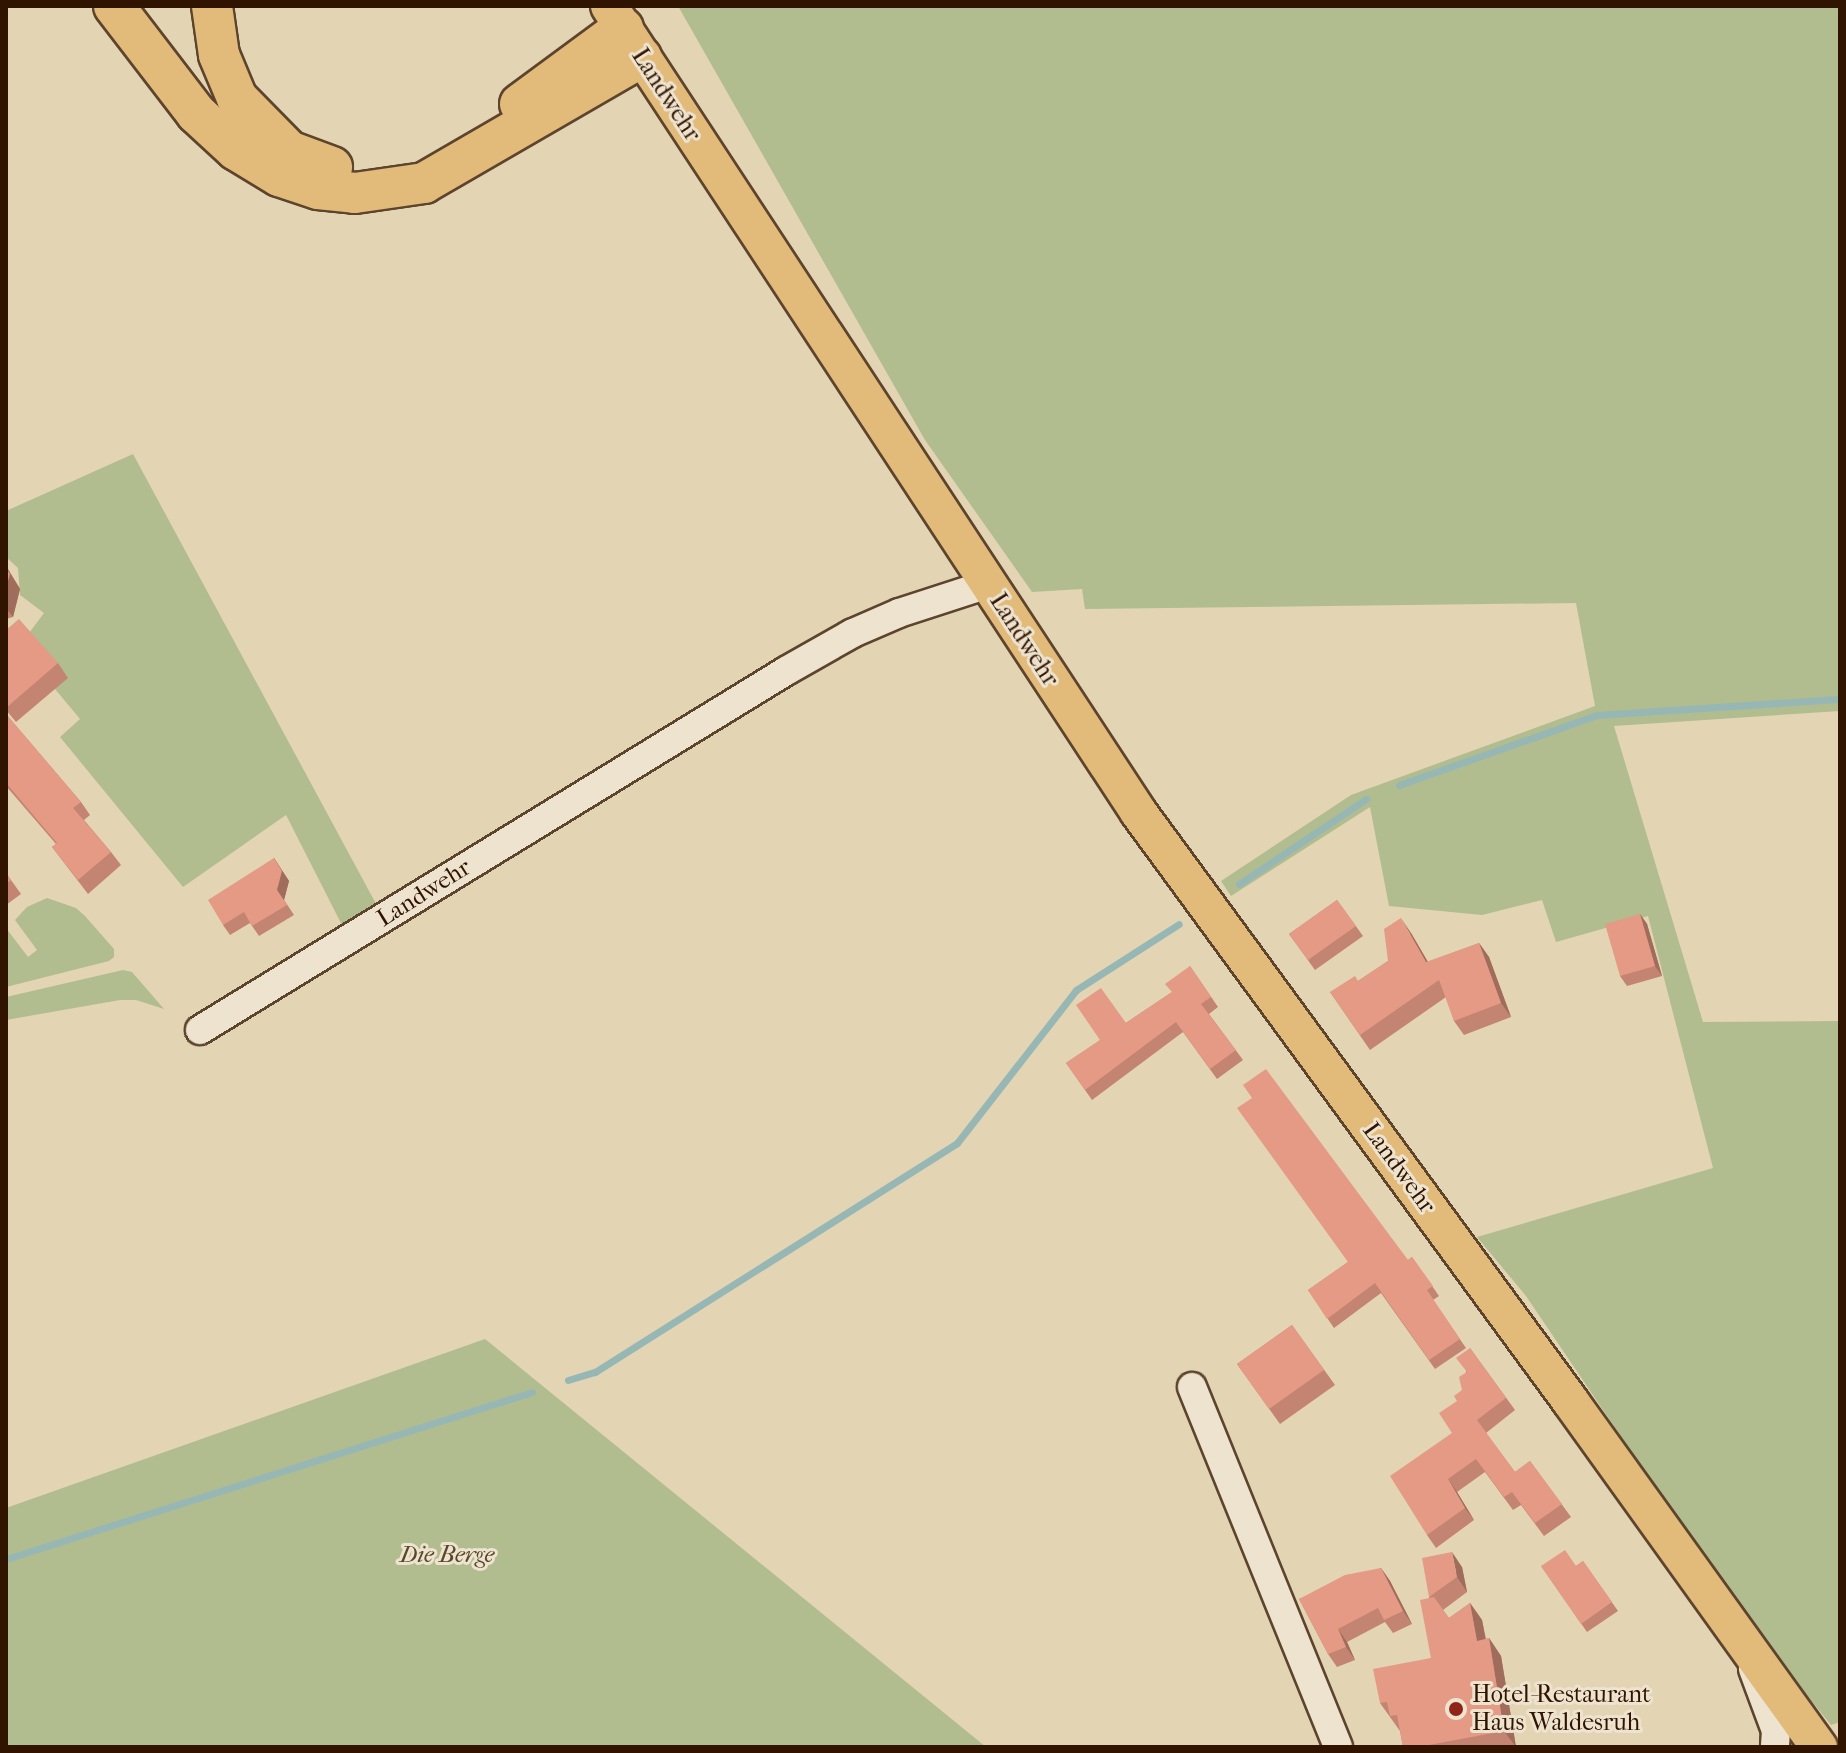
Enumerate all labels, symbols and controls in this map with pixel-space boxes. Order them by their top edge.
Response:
street label: Landwehr [625,43,707,147]
street label: Landwehr [983,588,1065,692]
street label: Landwehr [372,853,476,933]
street label: Landwehr [1356,1117,1442,1219]
park label: Die Berge [400,1541,494,1569]
place label: Hotel-Restaurant Haus Waldesruh [1472,1681,1651,1737]
marker: Hotel-Restaurant Haus Waldesruh [1447,1700,1465,1718]

